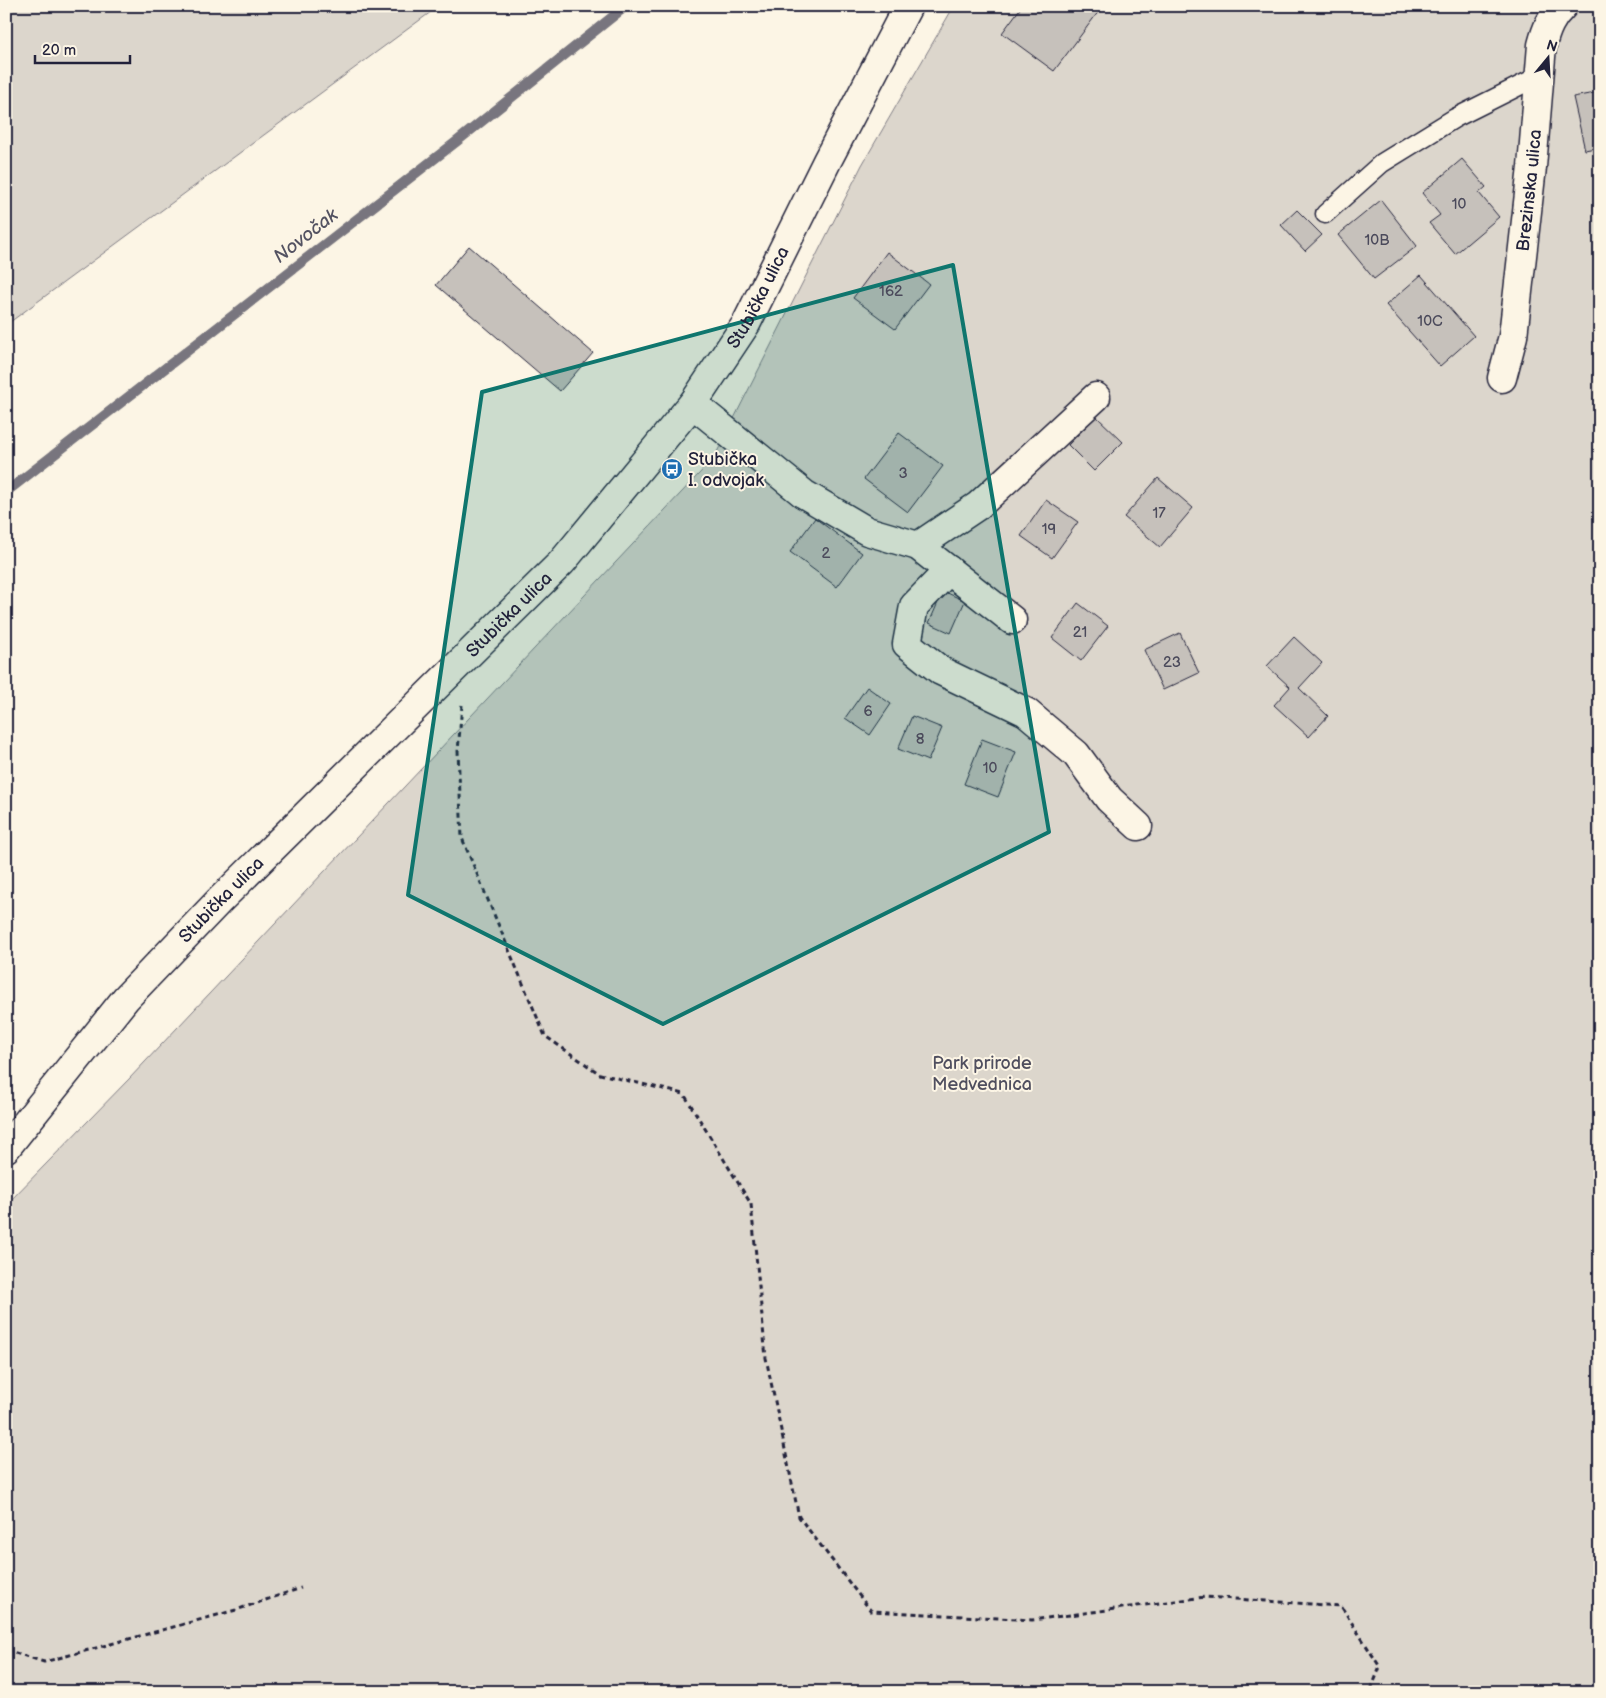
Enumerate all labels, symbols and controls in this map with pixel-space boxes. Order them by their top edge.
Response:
scale bar [35,32,130,64]
north arrow [1524,32,1574,82]
text: N [1544,36,1559,56]
text: 20 m [42,41,76,60]
street label: Brezinska ulica [1513,128,1546,253]
house number: 10 [1452,195,1466,214]
water label: Novočak [269,203,343,269]
house number: 10B [1365,231,1389,250]
street label: Stubička ulica [723,243,794,352]
house number: 162 [879,282,903,301]
house number: 10C [1417,312,1443,331]
place label: Stubička I. odvojak [688,449,764,491]
bus stop icon: Stubička I. odvojak [660,457,684,481]
house number: 3 [898,464,908,483]
house number: 17 [1152,504,1166,523]
house number: 19 [1042,520,1056,539]
house number: 2 [822,544,831,563]
street label: Stubička ulica [462,568,556,662]
house number: 21 [1073,623,1087,642]
house number: 23 [1163,653,1181,672]
house number: 6 [863,702,873,721]
house number: 8 [916,730,925,749]
house number: 10 [983,759,997,778]
street label: Stubička ulica [175,853,268,947]
park label: Park prirode Medvednica [932,1053,1032,1095]

